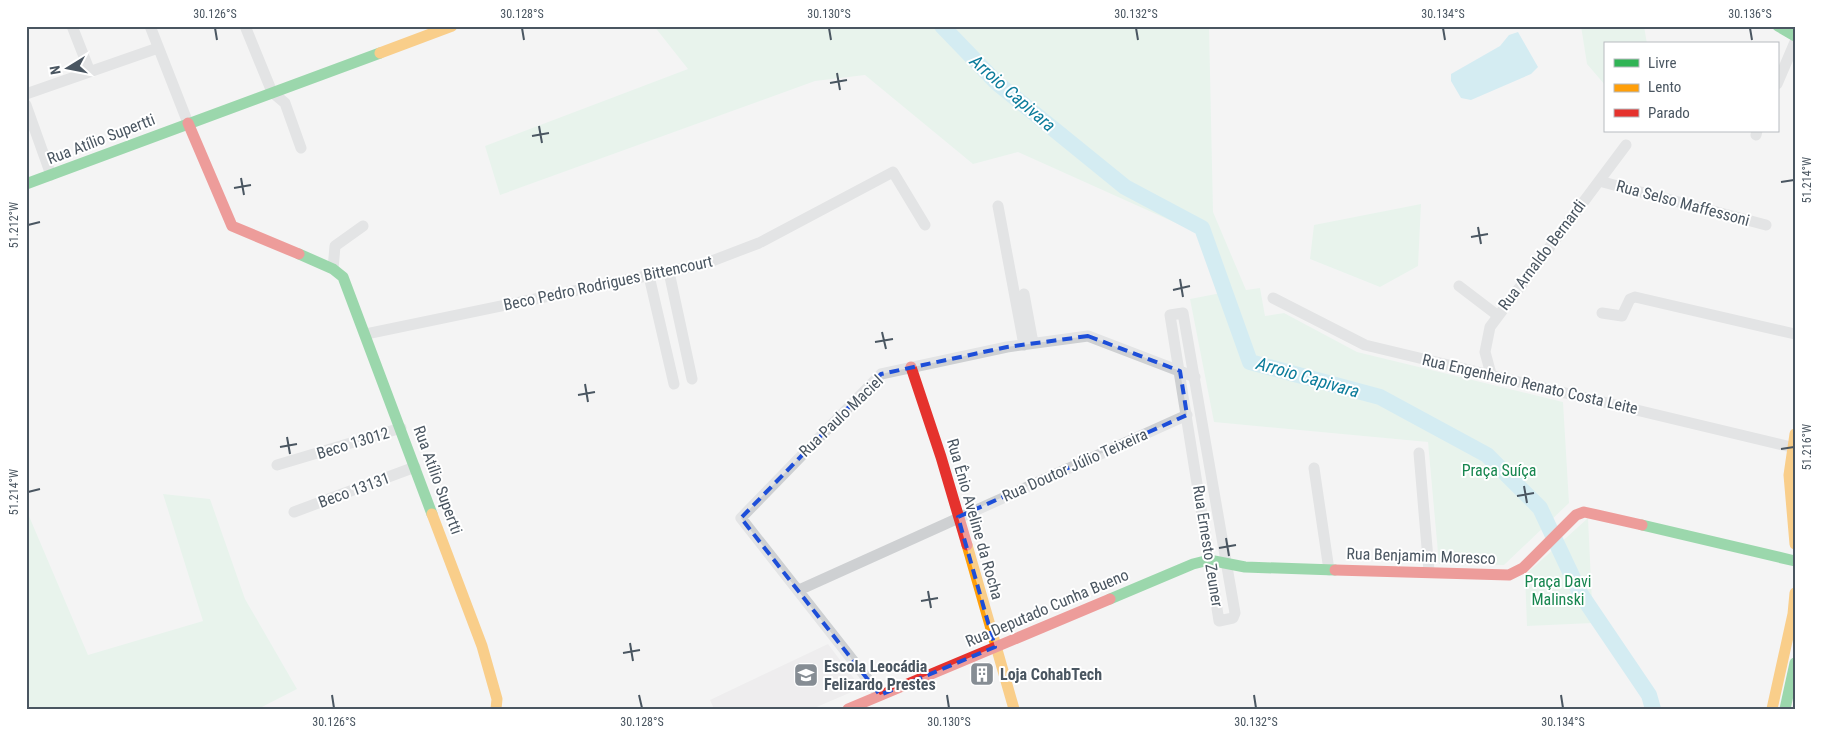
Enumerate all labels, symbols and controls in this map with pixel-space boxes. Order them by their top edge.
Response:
text: 30.126°S [193,7,237,21]
text: 30.128°S [500,7,544,21]
text: 30.130°S [807,7,851,21]
text: 30.132°S [1114,7,1158,21]
text: 30.134°S [1421,7,1465,21]
text: 30.136°S [1728,7,1772,21]
north arrow [42,42,92,92]
legend [1604,42,1778,132]
water label: Arroio Capivara [965,50,1060,136]
text: Livre [1648,54,1676,72]
text: N [47,65,64,76]
text: Lento [1648,78,1681,96]
text: Parado [1648,104,1690,122]
street label: Rua Atílio Supertti [44,110,158,168]
text: 51.214°W [1800,157,1814,203]
street label: Rua Selso Maffessoni [1614,176,1752,230]
street label: Rua Arnaldo Bernardi [1494,196,1590,314]
text: 51.212°W [7,202,21,248]
street label: Beco Pedro Rodrigues Bittencourt [502,251,715,314]
street label: Rua Engenheiro Renato Costa Leite [1420,350,1640,418]
water label: Arroio Capivara [1253,352,1362,402]
street label: Rua Paulo Maciel [795,371,887,461]
street label: Beco 13012 [314,423,392,463]
street label: Rua Atílio Supertti [410,423,466,537]
street label: Rua Doutor Júlio Teixeira [1000,424,1150,506]
text: 51.216°W [1800,424,1814,470]
street label: Rua Ênio Aveline da Rocha [943,436,1007,602]
park label: Praça Suíça [1462,461,1536,480]
street label: Beco 13131 [316,468,392,512]
text: 51.214°W [7,469,21,515]
street label: Rua Ernesto Zeuner [1189,484,1227,608]
street label: Rua Benjamim Moresco [1346,544,1496,568]
street label: Rua Deputado Cunha Bueno [963,565,1131,651]
park label: Praça Davi Malinski [1524,572,1592,609]
place label: Escola Leocádia Felizardo Prestes [824,657,936,694]
building icon: Loja CohabTech [969,661,995,687]
school or university icon: Escola Leocádia Felizardo Prestes [793,662,819,688]
place label: Loja CohabTech [1000,665,1102,684]
text: 30.126°S [312,715,356,729]
text: 30.128°S [620,715,664,729]
text: 30.130°S [927,715,971,729]
text: 30.132°S [1234,715,1278,729]
text: 30.134°S [1541,715,1585,729]

